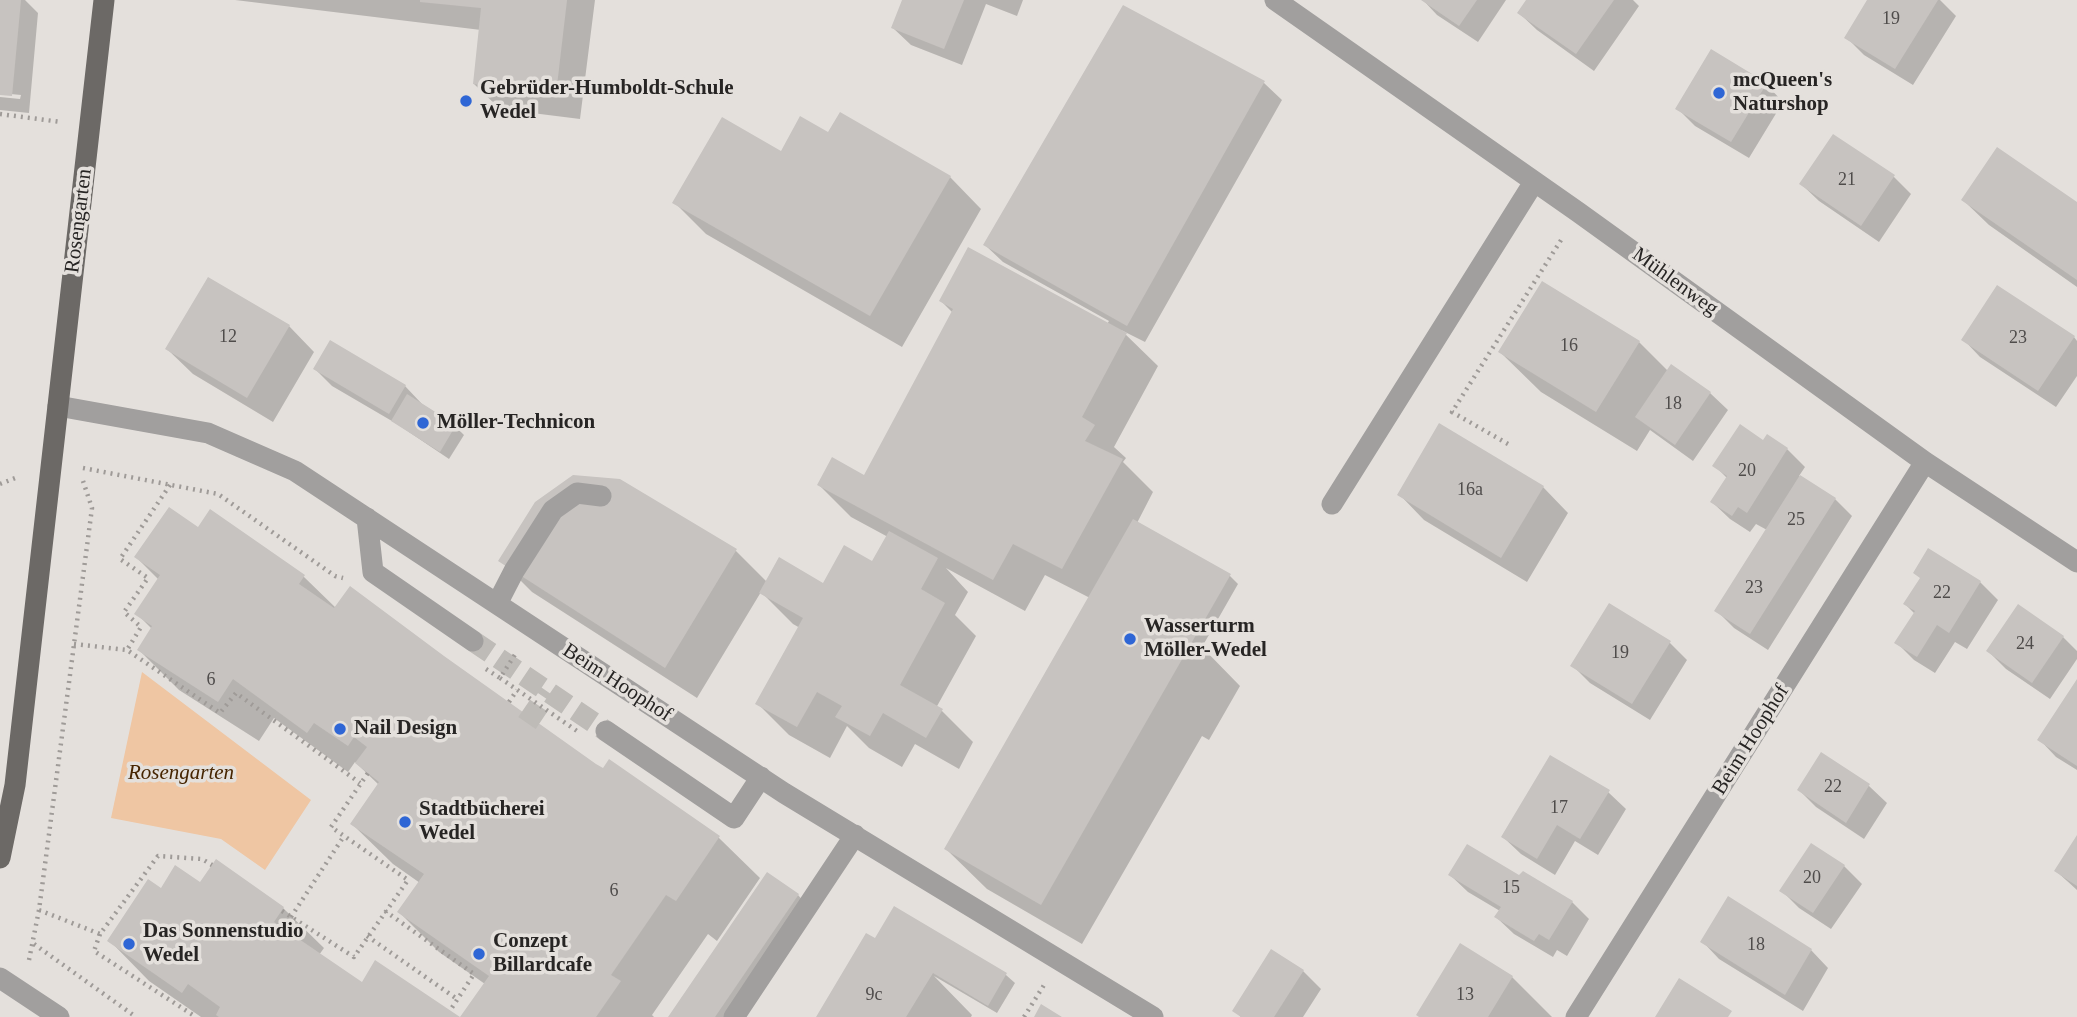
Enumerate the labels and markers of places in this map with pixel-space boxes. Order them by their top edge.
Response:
place label: mcQueen's Naturshop [1733,68,1832,118]
place label: Gebrüder-Humboldt-Schule Wedel [480,76,734,126]
marker: mcQueen's Naturshop [1711,85,1727,101]
marker: Gebrüder-Humboldt-Schule Wedel [458,93,474,109]
place label: Möller-Technicon [437,410,595,436]
marker: Möller-Technicon [415,415,431,431]
place label: Wasserturm Möller-Wedel [1144,614,1267,664]
marker: Wasserturm Möller-Wedel [1122,631,1138,647]
place label: Nail Design [354,716,457,742]
marker: Nail Design [332,721,348,737]
place label: Stadtbücherei Wedel [419,797,545,847]
marker: Stadtbücherei Wedel [397,814,413,830]
place label: Das Sonnenstudio Wedel [143,919,303,969]
place label: Conzept Billardcafe [493,929,592,979]
marker: Das Sonnenstudio Wedel [121,936,137,952]
marker: Conzept Billardcafe [471,946,487,962]

